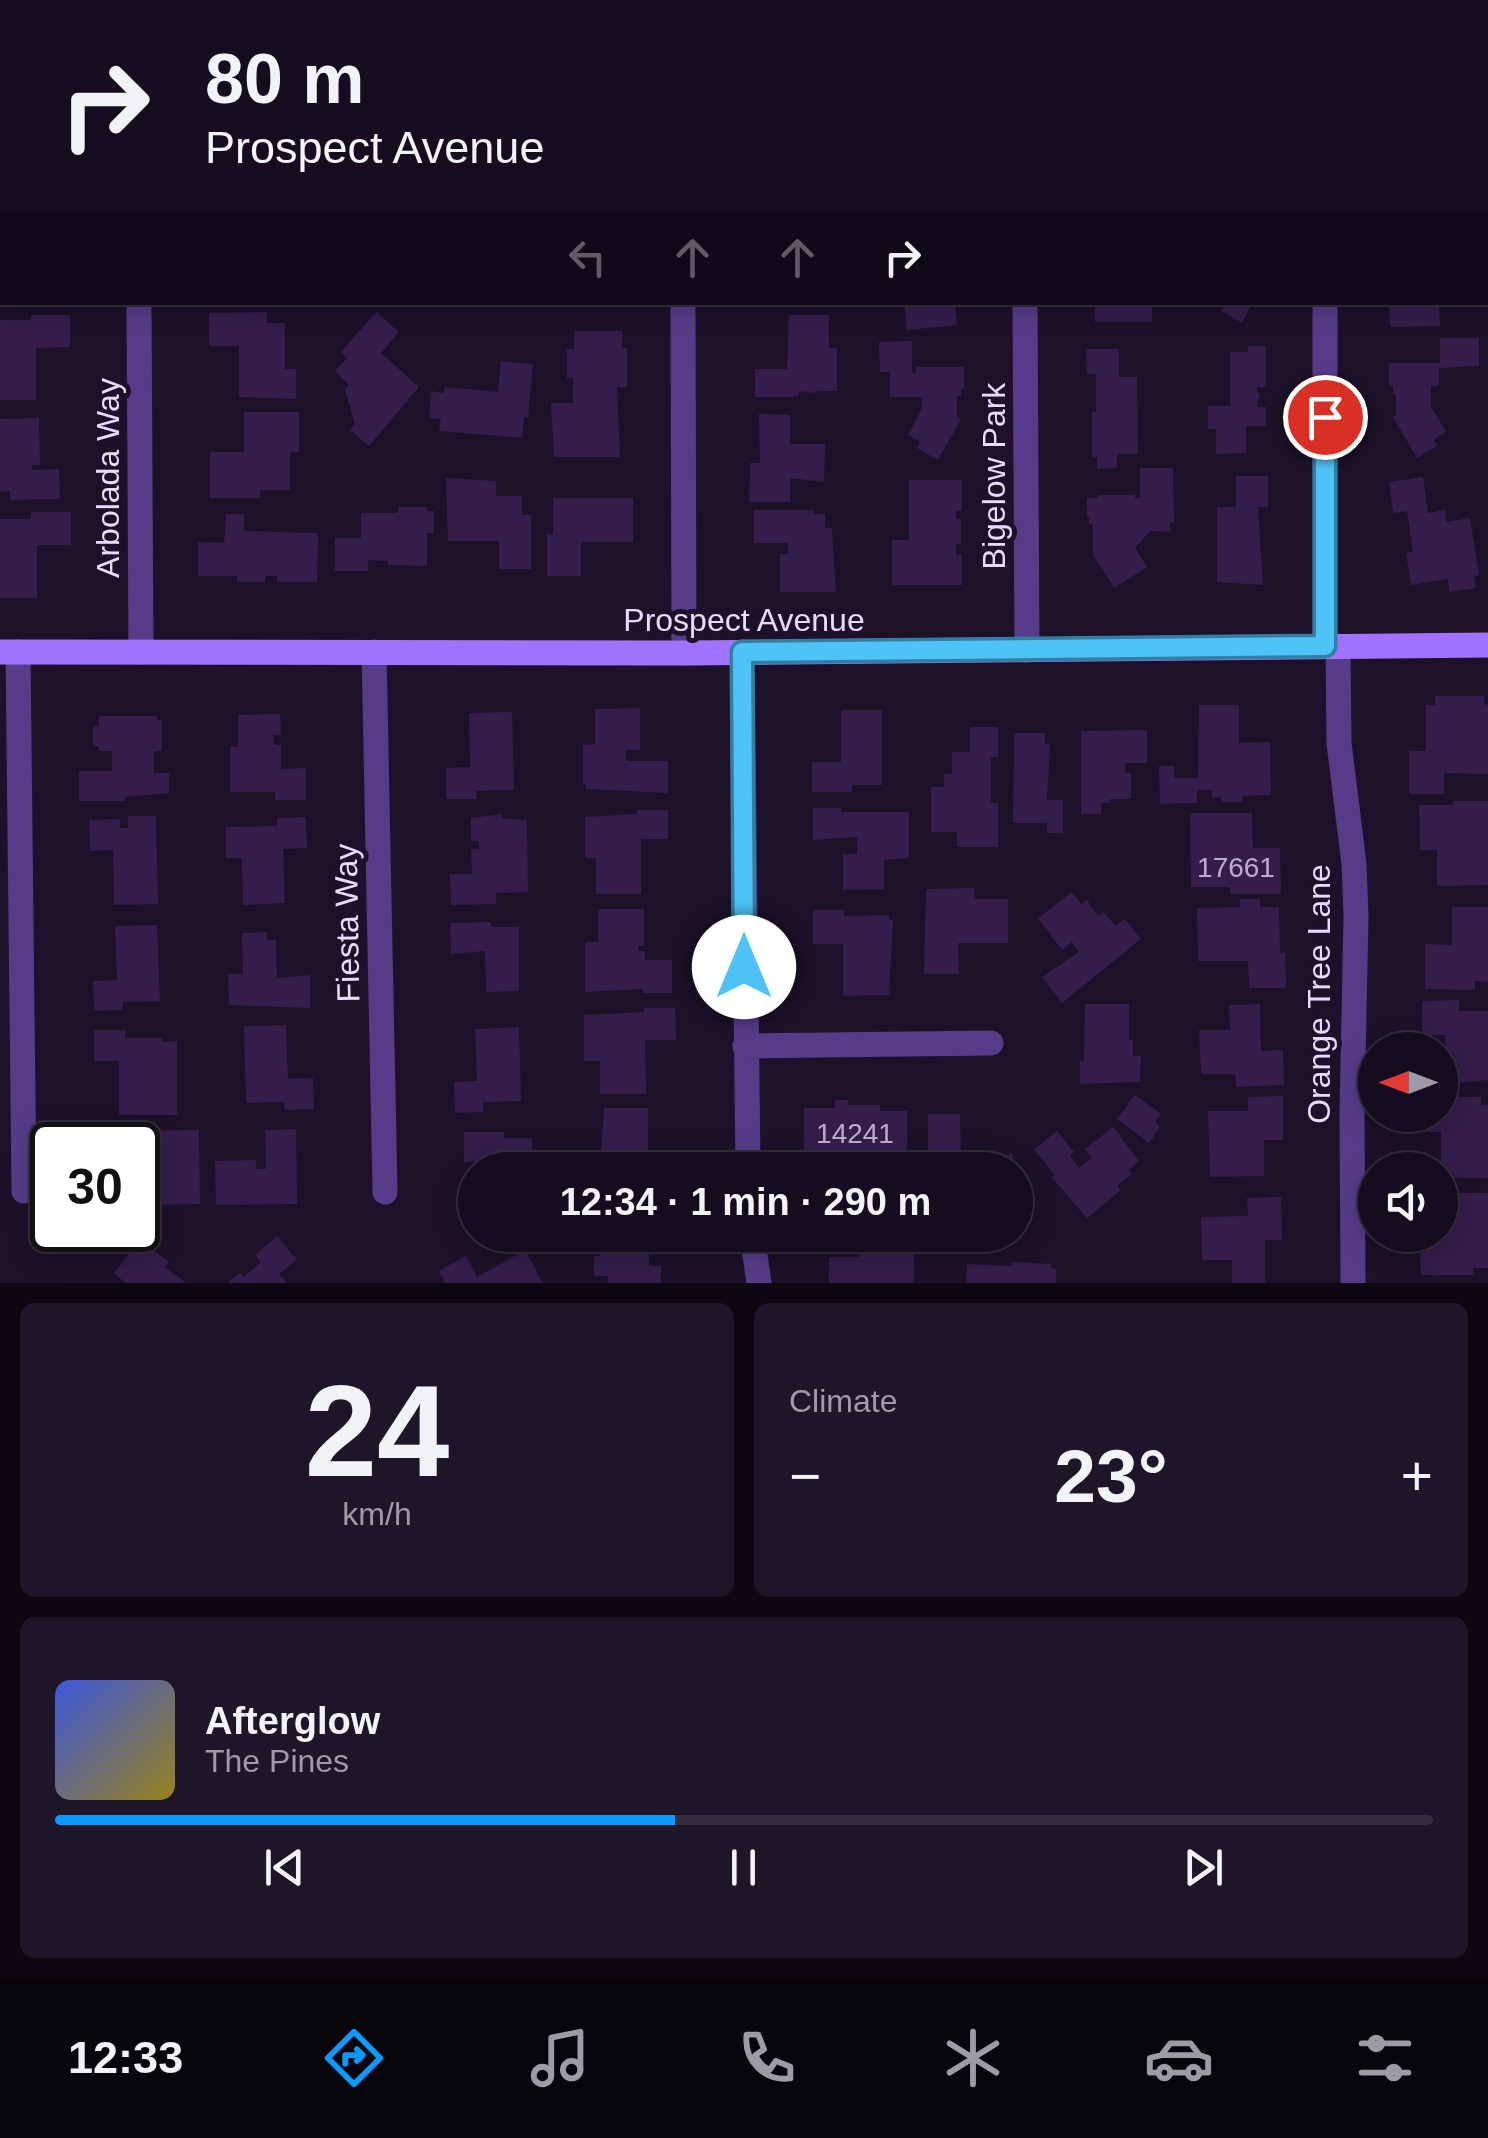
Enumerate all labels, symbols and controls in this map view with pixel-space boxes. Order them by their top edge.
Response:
icon: right [40,40,170,170]
text: 80 m [205,40,365,118]
text: Prospect Avenue [205,122,544,173]
icon: left [560,230,615,285]
icon: ahead [665,230,720,285]
icon: ahead [770,230,825,285]
icon: right [875,230,930,285]
pin [1283,375,1368,460]
street label: Arbolada Way [90,378,126,578]
street label: Bigelow Park [976,382,1012,569]
icon: arrive [1298,390,1353,445]
street label: Prospect Avenue [623,602,865,638]
street label: Fiesta Way [328,843,366,1003]
house number: 17661 [1197,852,1275,883]
street label: Orange Tree Lane [1301,864,1337,1124]
position arrow [692,915,796,1019]
north arrow [1358,1032,1458,1132]
map controls [1358,1032,1458,1252]
house number: 14241 [816,1118,894,1149]
speed limit sign: 30 [30,1122,160,1252]
button: sound [1358,1152,1458,1252]
text: 12:34 · 1 min · 290 m [560,1181,931,1223]
text: 24 [305,1358,449,1504]
text: Climate [789,1383,897,1419]
text: 23° [1054,1434,1168,1518]
text: − [789,1445,821,1507]
text: + [1401,1445,1433,1507]
text: km/h [342,1496,412,1532]
text: Afterglow [205,1700,380,1742]
text: The Pines [205,1743,349,1779]
icon: previous [257,1840,312,1895]
icon: pause [716,1840,771,1895]
icon: next [1176,1840,1231,1895]
icon: directions [319,2023,389,2093]
icon: music [525,2023,595,2093]
icon: phone [732,2023,802,2093]
icon: climate [938,2023,1008,2093]
icon: car [1144,2023,1214,2093]
icon: filters [1350,2023,1420,2093]
text: 12:33 [68,2032,183,2083]

